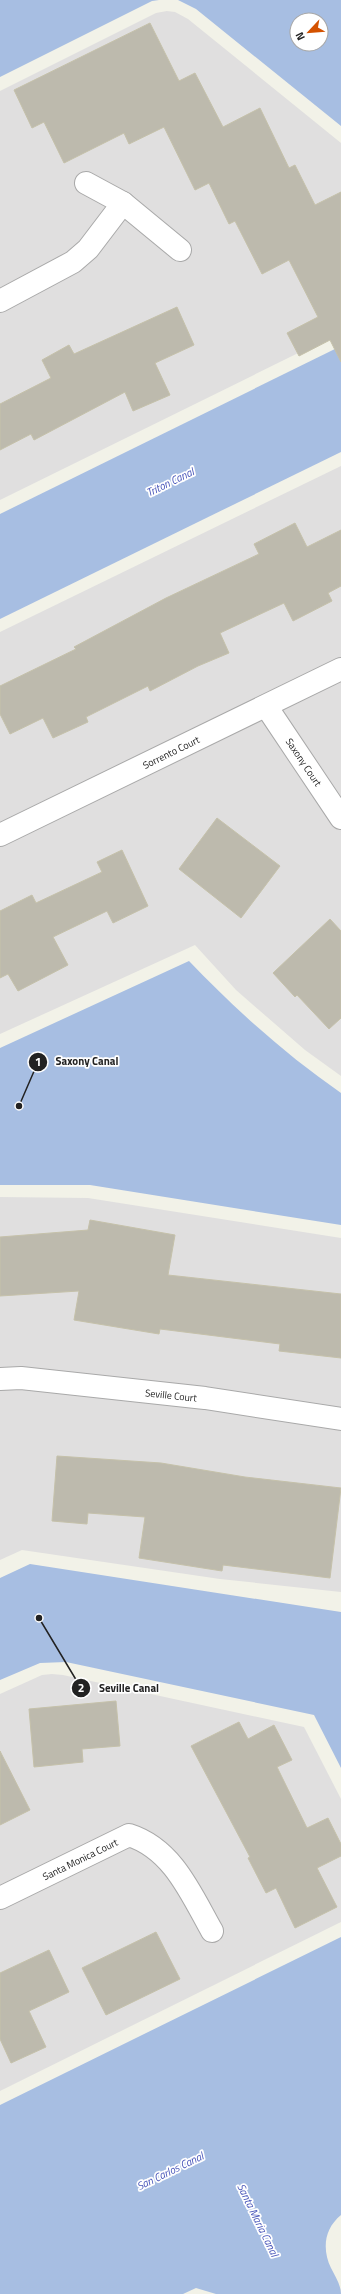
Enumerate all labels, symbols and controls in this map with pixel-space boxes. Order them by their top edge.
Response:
north arrow [289,12,329,52]
text: N [291,29,309,43]
water label: Triton Canal [143,463,198,500]
street label: Sorrento Court [140,732,203,773]
street label: Saxony Court [282,735,326,790]
callout: Saxony Canal [28,1050,127,1073]
text: 1 [35,1052,41,1071]
text: Saxony Canal [56,1053,118,1069]
street label: Seville Court [144,1385,198,1406]
callout: Seville Canal [71,1676,167,1699]
text: 2 [78,1678,84,1697]
text: Seville Canal [99,1680,159,1696]
street label: Santa Monica Court [40,1834,121,1884]
water label: San Carlos Canal [134,2147,208,2194]
water label: Santa Maria Canal [233,2181,283,2261]

